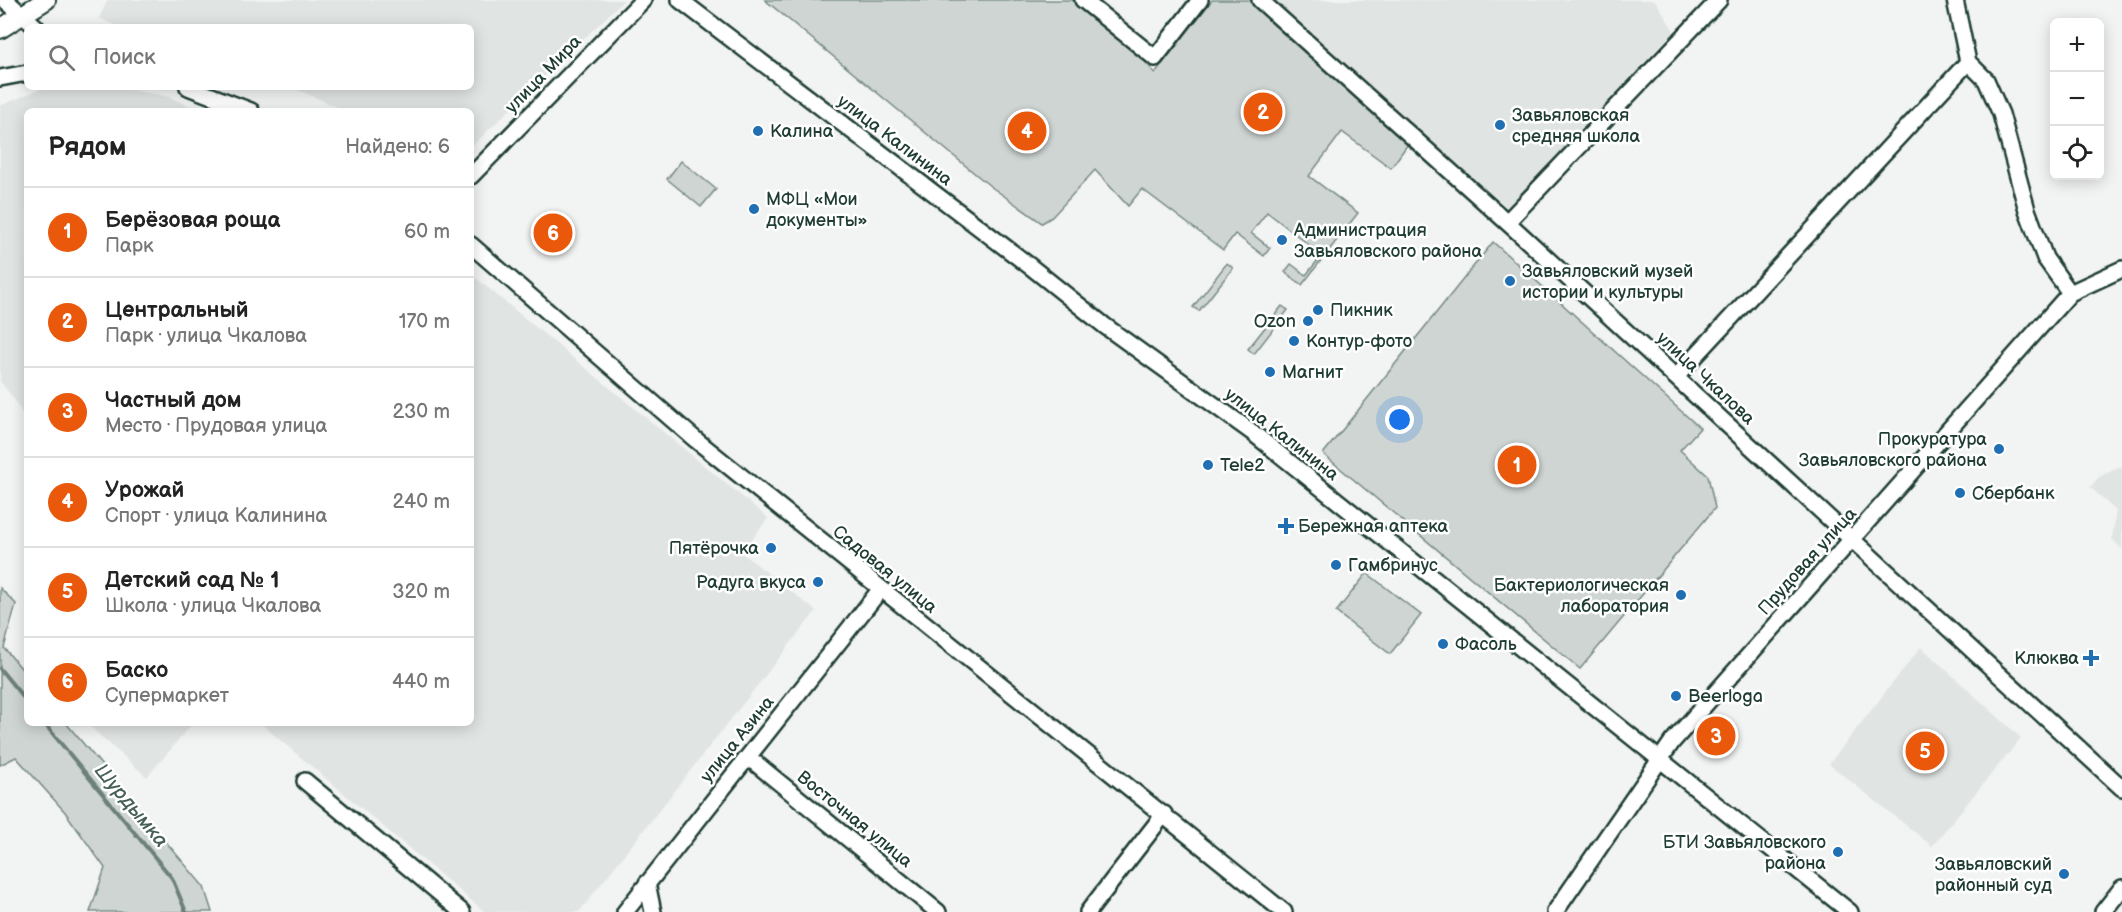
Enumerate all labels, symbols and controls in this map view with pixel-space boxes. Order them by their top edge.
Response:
map controls [2050,18,2104,180]
button: + [2050,18,2104,72]
search box [24,24,474,90]
street label: улица Мира [501,31,586,118]
icon: search [45,41,78,74]
text: Поиск [93,44,156,71]
button: − [2050,72,2104,126]
street label: улица Калинина [833,90,957,191]
pin: 2 [1244,90,1282,134]
place label: Завьяловская средняя школа [1512,105,1641,147]
pin: 4 [1008,108,1046,154]
marker: Завьяловская средняя школа [1493,118,1507,132]
place label: Калина [770,121,834,142]
marker: Калина [751,124,765,138]
button: locate [2050,126,2104,180]
text: Рядом [48,132,126,163]
text: Найдено: 6 [345,135,450,159]
place label: МФЦ «Мои документы» [766,189,868,231]
marker: МФЦ «Мои документы» [747,202,761,216]
text: Берёзовая роща [105,207,280,234]
pin: 6 [534,210,572,256]
text: 1 [63,220,72,244]
text: 60 m [404,220,450,244]
place label: Администрация Завьяловского района [1293,220,1483,262]
marker: Администрация Завьяловского района [1275,233,1289,247]
text: Парк [105,234,154,258]
place label: Завьяловский музей истории и культуры [1522,261,1693,303]
marker: Завьяловский музей истории и культуры [1503,274,1517,288]
text: Центральный [105,297,249,324]
place label: Пикник [1330,300,1393,321]
marker: Пикник [1311,303,1325,317]
text: 2 [62,310,73,334]
text: 170 m [399,310,450,334]
place label: Ozon [1254,311,1296,332]
marker: Ozon [1301,314,1315,328]
text: Парк · улица Чкалова [105,324,307,348]
street label: улица Чкалова [1652,328,1759,429]
place label: Контур-фото [1306,331,1412,352]
marker: Контур-фото [1287,334,1301,348]
place label: Магнит [1282,362,1344,383]
marker: Магнит [1263,365,1277,379]
street label: улица Калинина [1221,384,1343,485]
text: Частный дом [105,387,242,414]
text: 3 [62,400,73,424]
text: 230 m [393,400,450,424]
your location [1385,405,1414,434]
text: Место · Прудовая улица [105,414,327,438]
place label: Прокуратура Завьяловского района [1799,429,1987,471]
pin: 1 [1498,442,1537,488]
marker: Прокуратура Завьяловского района [1992,442,2006,456]
place label: Tele2 [1220,455,1265,476]
marker: Tele2 [1201,458,1215,472]
text: Урожай [105,477,184,504]
place label: Сбербанк [1972,483,2055,504]
marker: Сбербанк [1953,486,1967,500]
text: 4 [62,490,73,514]
text: 240 m [393,490,450,514]
street label: Прудовая улица [1754,503,1861,619]
text: Спорт · улица Калинина [105,504,327,528]
place label: Бережная аптека [1298,516,1449,537]
marker: Бережная аптека [1279,519,1293,533]
street label: Садовая улица [828,521,941,618]
place label: Пятёрочка [669,538,759,559]
marker: Пятёрочка [764,541,778,555]
place label: Гамбринус [1348,555,1438,576]
marker: Гамбринус [1329,558,1343,572]
text: Детский сад № 1 [105,567,280,594]
place label: Радуга вкуса [696,572,806,593]
marker: Радуга вкуса [811,575,825,589]
place label: Бактериологическая лаборатория [1494,575,1669,617]
text: 5 [62,580,73,604]
text: 320 m [392,580,450,604]
marker: Бактериологическая лаборатория [1674,588,1688,602]
text: Школа · улица Чкалова [105,594,321,618]
place label: Фасоль [1455,634,1517,655]
marker: Фасоль [1436,637,1450,651]
place label: Клюква [2014,648,2079,669]
marker: Клюква [2084,651,2098,665]
text: Баско [105,657,168,684]
text: 6 [61,670,74,694]
text: 440 m [392,670,450,694]
text: Супермаркет [105,684,229,708]
place label: Beerloga [1688,686,1763,707]
marker: Beerloga [1669,689,1683,703]
street label: улица Азина [696,692,779,787]
pin: 3 [1696,714,1736,758]
pin: 5 [1906,728,1944,774]
water label: Шурдымка [89,759,173,852]
street label: Восточная улица [793,767,917,872]
place label: БТИ Завьяловского района [1663,832,1826,874]
marker: БТИ Завьяловского района [1831,845,1845,859]
place label: Завьяловский районный суд [1935,854,2052,896]
marker: Завьяловский районный суд [2057,867,2071,881]

